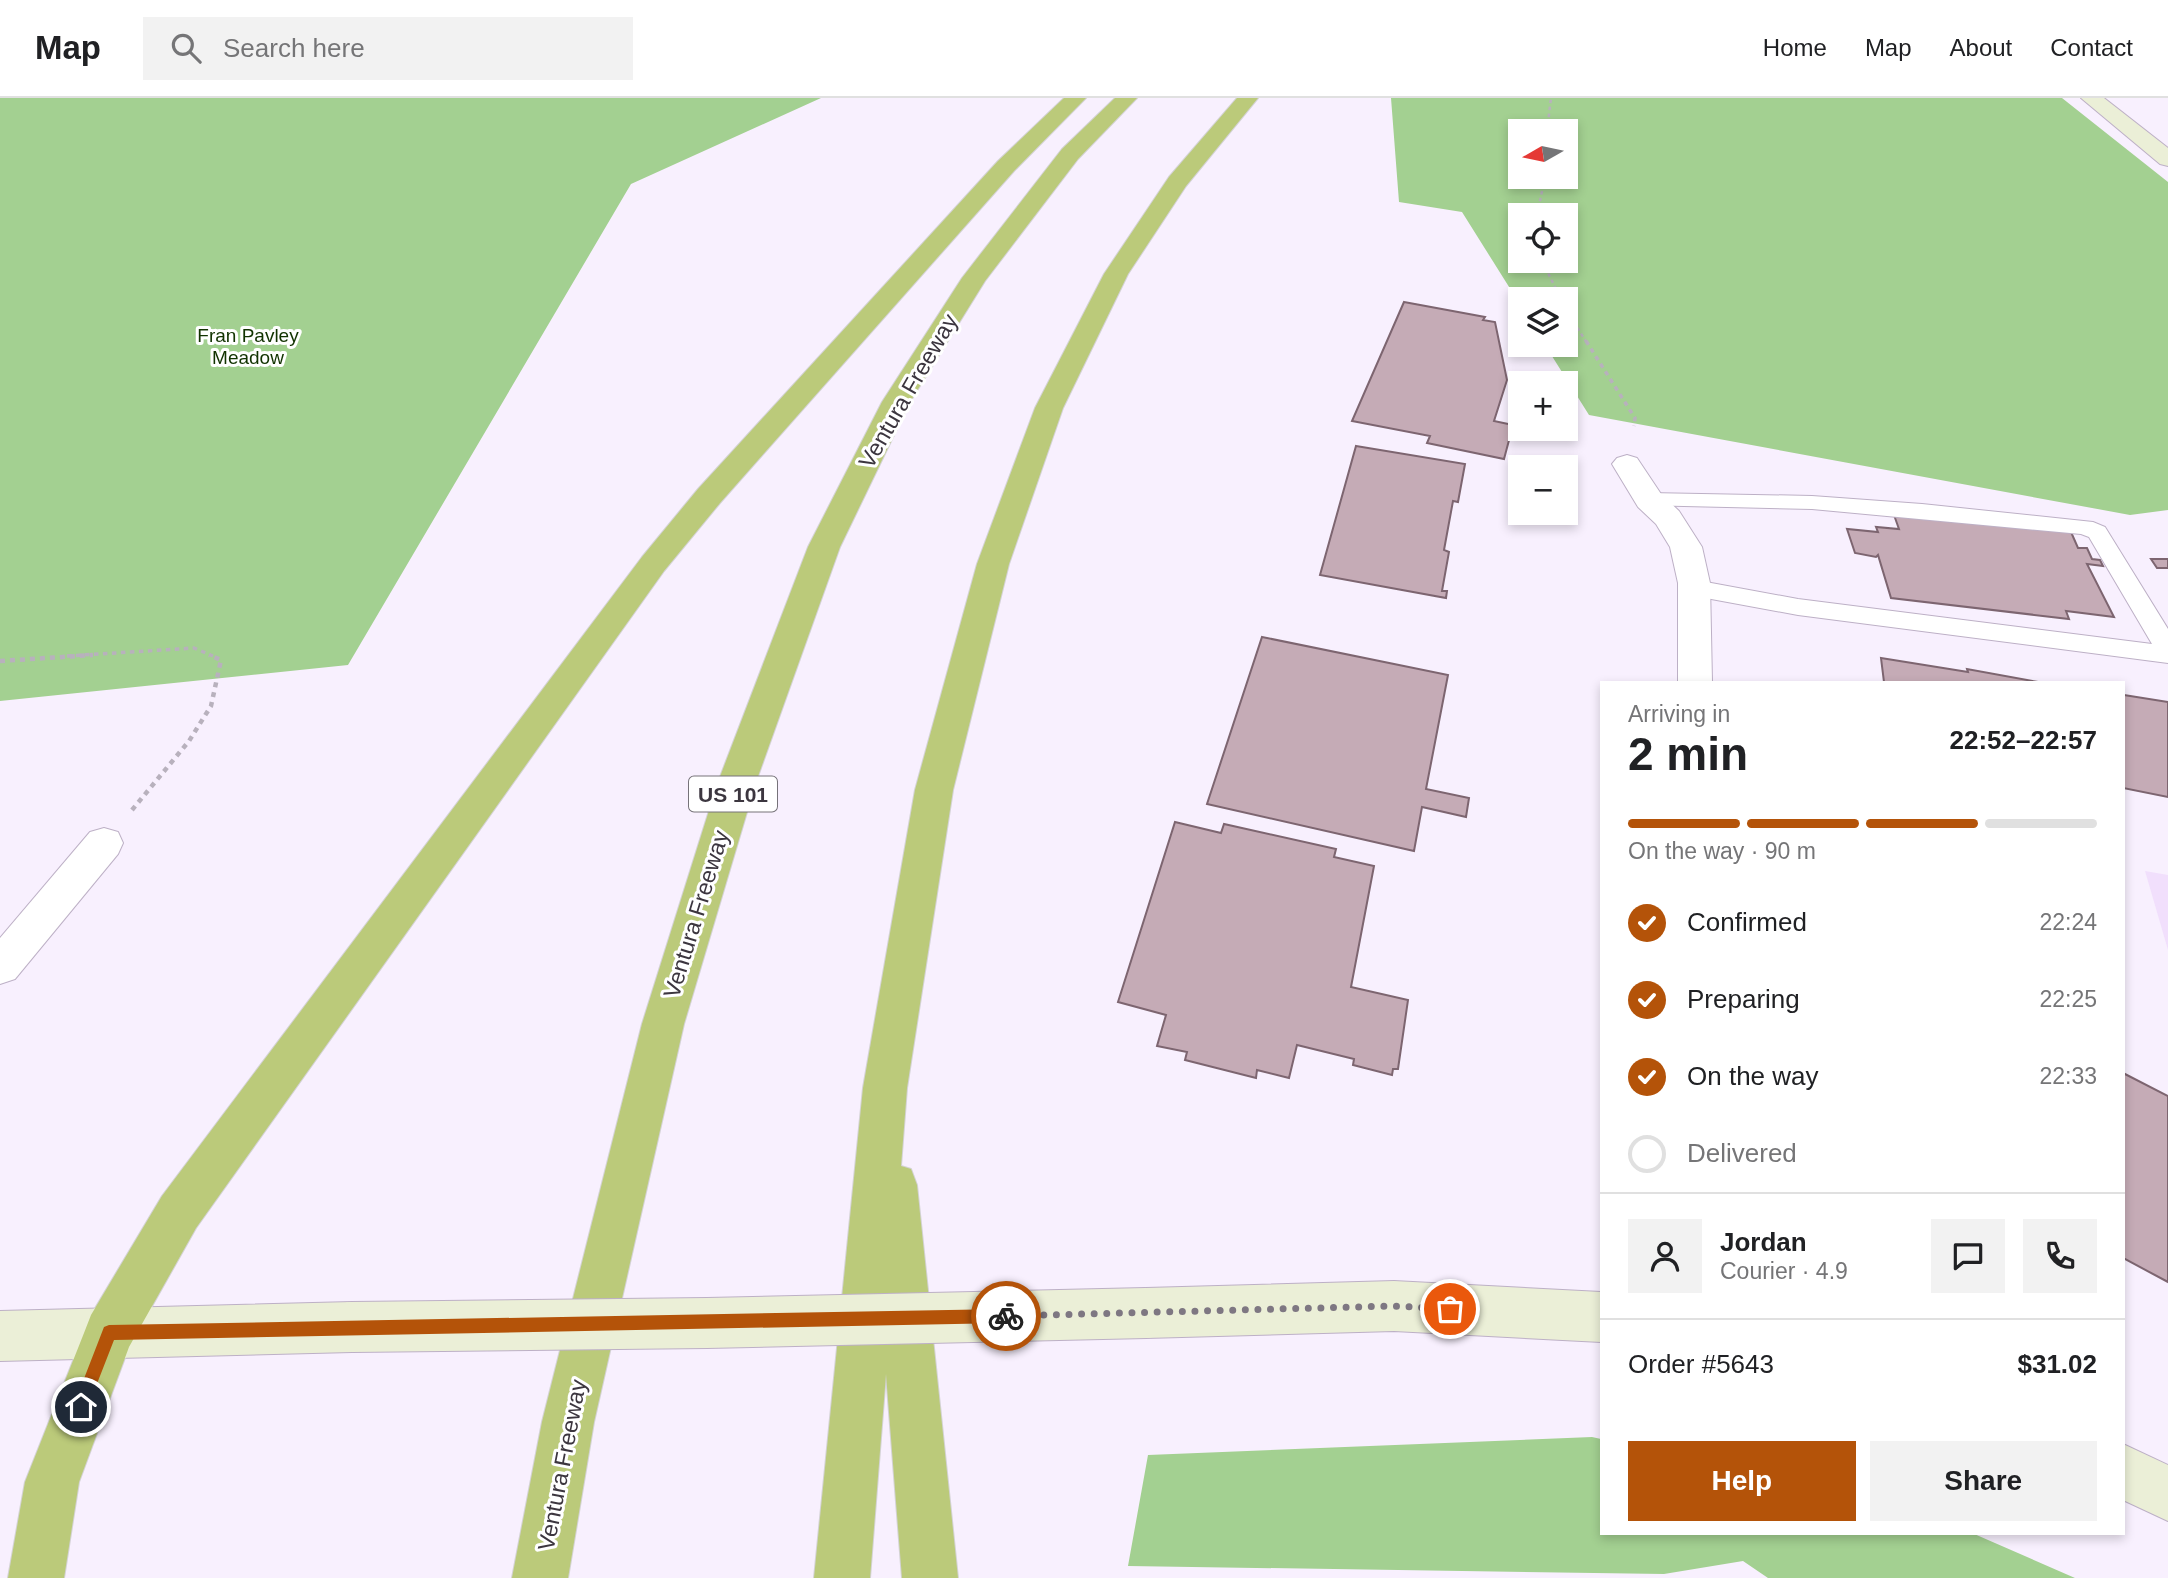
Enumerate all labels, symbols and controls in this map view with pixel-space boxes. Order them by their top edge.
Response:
search box [143,17,633,80]
text: Map [35,29,101,66]
icon: search [167,29,205,67]
text: Search here [223,33,365,63]
text: Home [1763,34,1827,61]
text: Map [1865,34,1912,61]
text: About [1950,34,2012,61]
text: Contact [2050,34,2133,61]
north arrow [1508,119,1578,189]
map controls [1508,119,1578,525]
button: locate [1508,203,1578,273]
button: layers [1508,287,1578,357]
street label: Ventura Freeway [853,309,963,473]
park label: Fran Pavley Meadow [197,325,299,368]
button: + [1508,371,1578,441]
button: − [1508,455,1578,525]
text: Arriving in [1628,701,1730,727]
text: 22:52–22:57 [1950,725,2097,755]
text: 2 min [1628,728,1748,780]
road number: US 101 [689,776,777,812]
street label: Ventura Freeway [658,827,734,1001]
text: On the way · 90 m [1628,838,1816,864]
icon: check [1628,904,1666,942]
text: Confirmed [1687,907,1807,937]
text: 22:24 [2039,909,2097,935]
icon: check [1628,981,1666,1019]
text: Preparing [1687,984,1800,1014]
text: 22:25 [2039,986,2097,1012]
icon: check [1628,1058,1666,1096]
text: On the way [1687,1061,1819,1091]
text: 22:33 [2039,1063,2097,1089]
text: Delivered [1687,1138,1797,1168]
button: person [1628,1219,1702,1293]
button: chat [1931,1219,2005,1293]
button: phone [2023,1219,2097,1293]
text: Jordan [1720,1227,1807,1257]
text: Courier · 4.9 [1720,1258,1848,1284]
pin [1420,1279,1480,1339]
courier [971,1281,1041,1351]
icon: bag [1431,1290,1469,1328]
icon: bike [987,1297,1025,1335]
text: Order #5643 [1628,1349,1774,1379]
text: $31.02 [2017,1349,2097,1379]
pin [51,1377,111,1437]
street label: Ventura Freeway [533,1377,591,1553]
icon: home [62,1388,100,1426]
button: Help [1628,1441,1856,1521]
button: Share [1870,1441,2097,1521]

